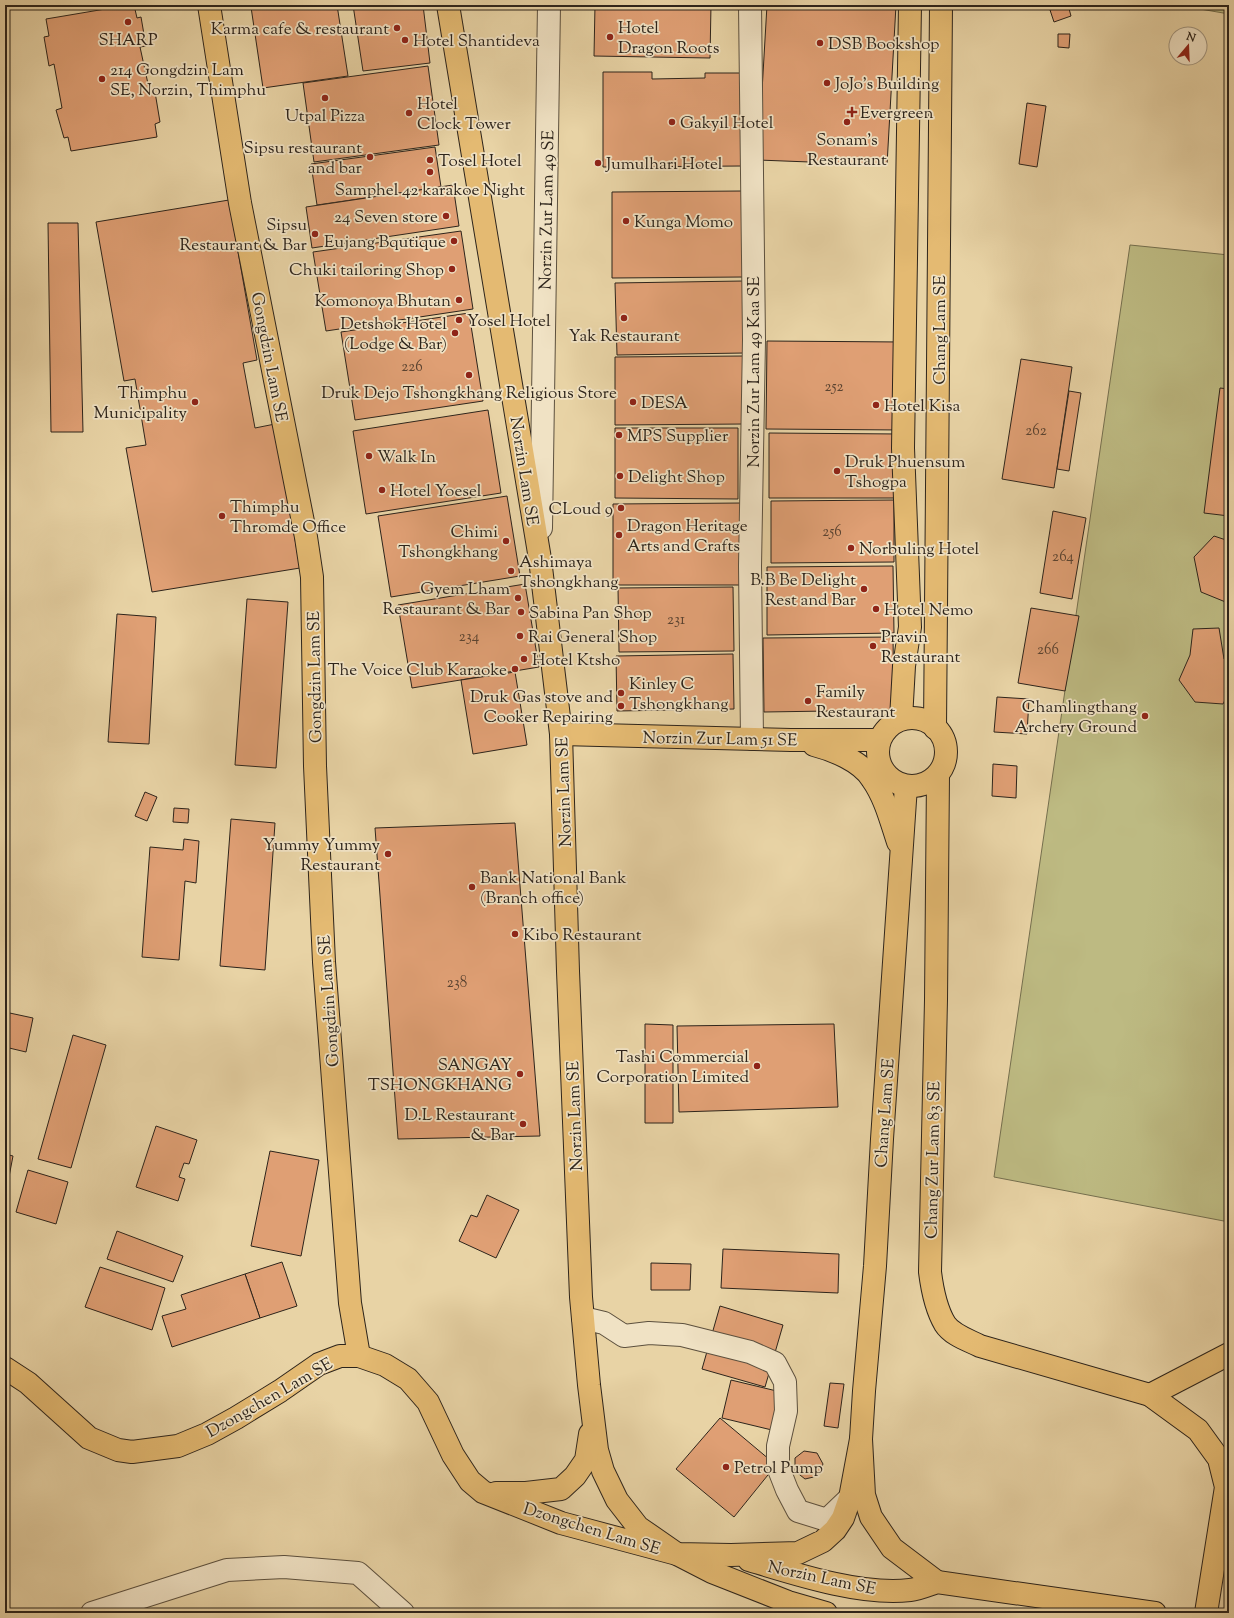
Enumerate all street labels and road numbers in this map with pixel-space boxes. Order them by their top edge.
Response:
street label: Norzin Zur Lam 49 SE [535,130,561,290]
street label: Chang Lam SE [929,275,953,385]
street label: Norzin Zur Lam 49 Kaa SE [743,276,767,468]
street label: Gongdzin Lam SE [244,290,292,424]
street label: Norzin Lam SE [503,415,543,528]
street label: Gongdzin Lam SE [303,611,329,743]
street label: Norzin Zur Lam 51 SE [642,727,797,753]
street label: Norzin Lam SE [551,736,579,847]
street label: Gongdzin Lam SE [313,934,347,1068]
street label: Chang Lam SE [870,1058,902,1169]
street label: Norzin Lam SE [562,1060,590,1171]
street label: Chang Zur Lam 83 SE [921,1081,947,1239]
street label: Dzongchen Lam SE [202,1353,338,1445]
street label: Dzongchen Lam SE [520,1498,663,1562]
street label: Norzin Lam SE [765,1556,878,1602]

